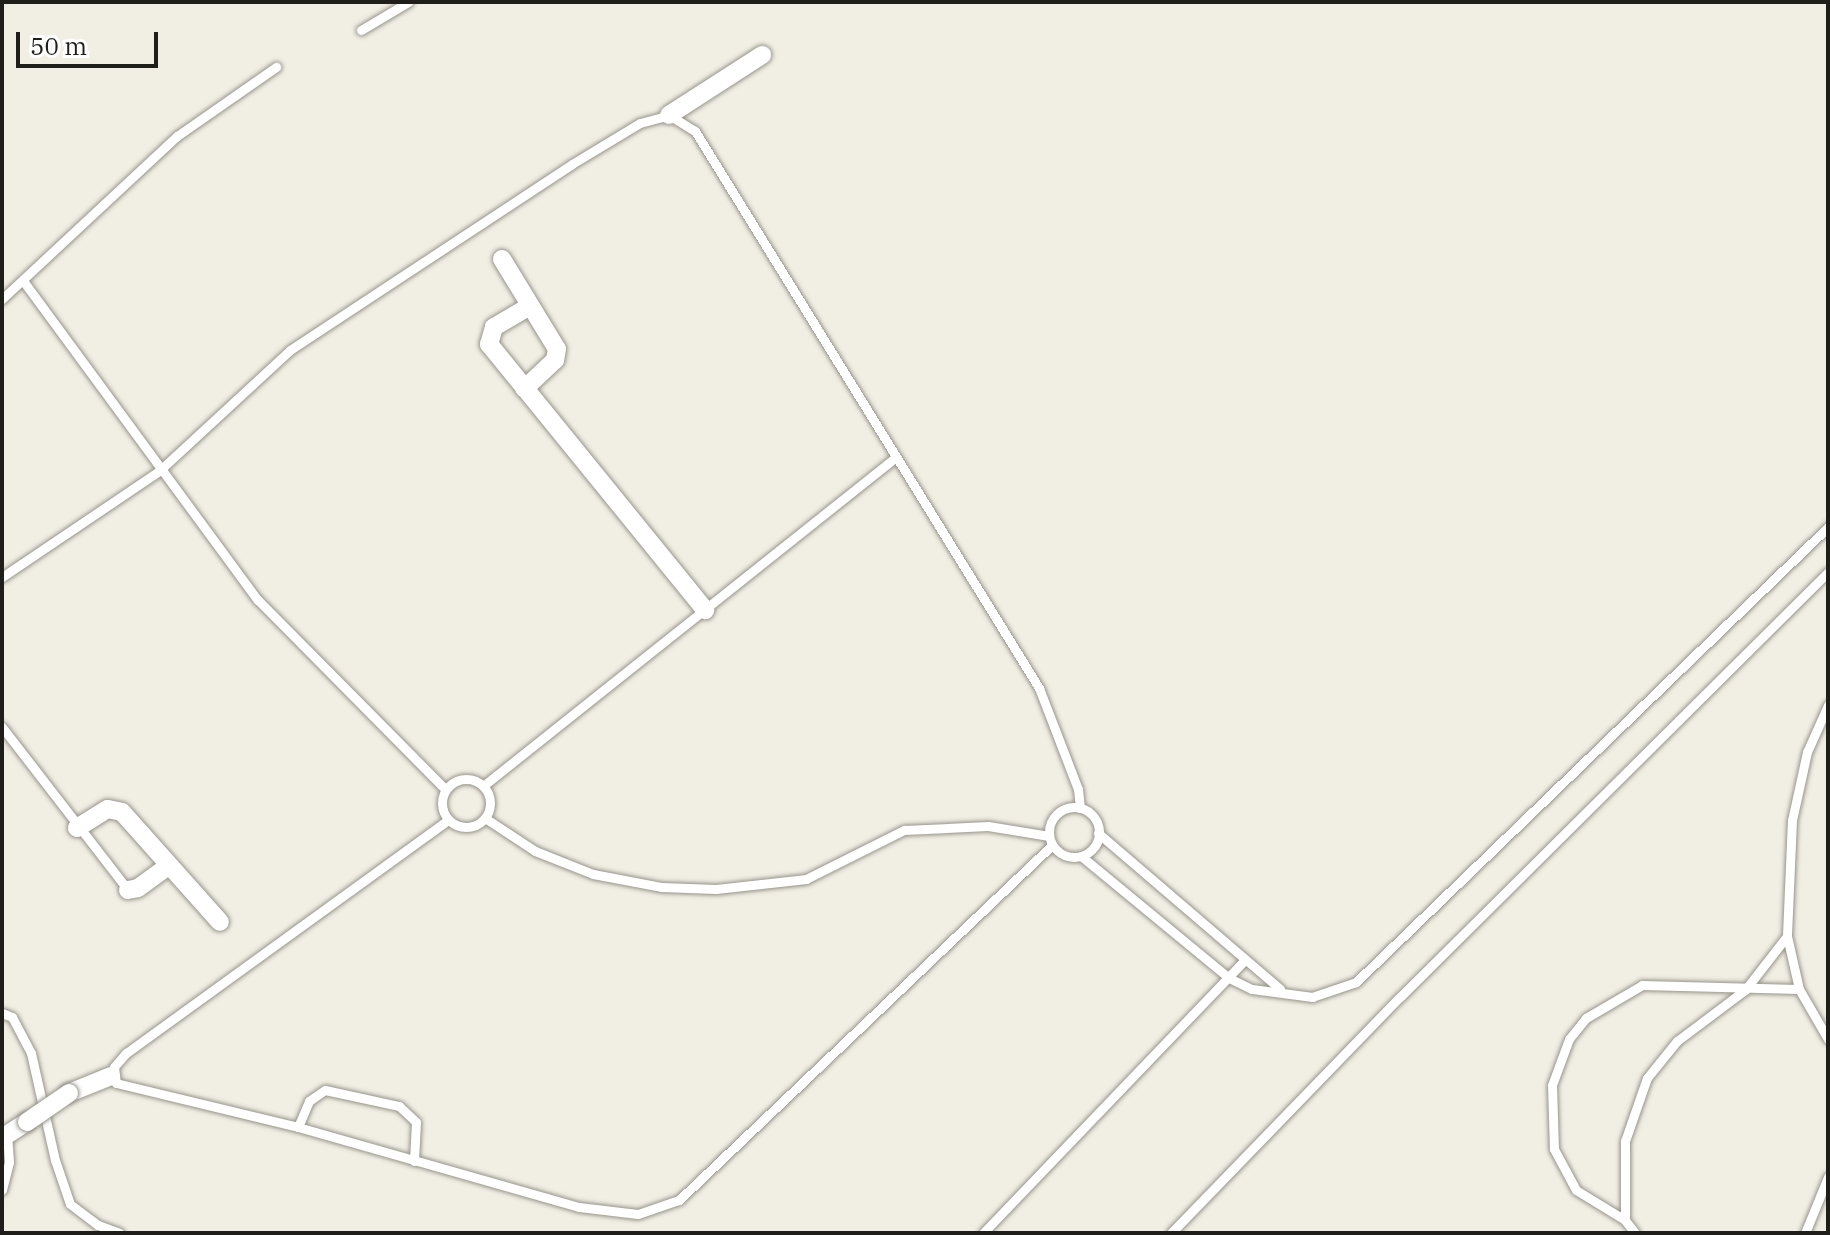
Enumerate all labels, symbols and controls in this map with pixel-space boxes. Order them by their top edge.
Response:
scale bar [20,16,162,66]
text: 50 m [30,30,87,62]

